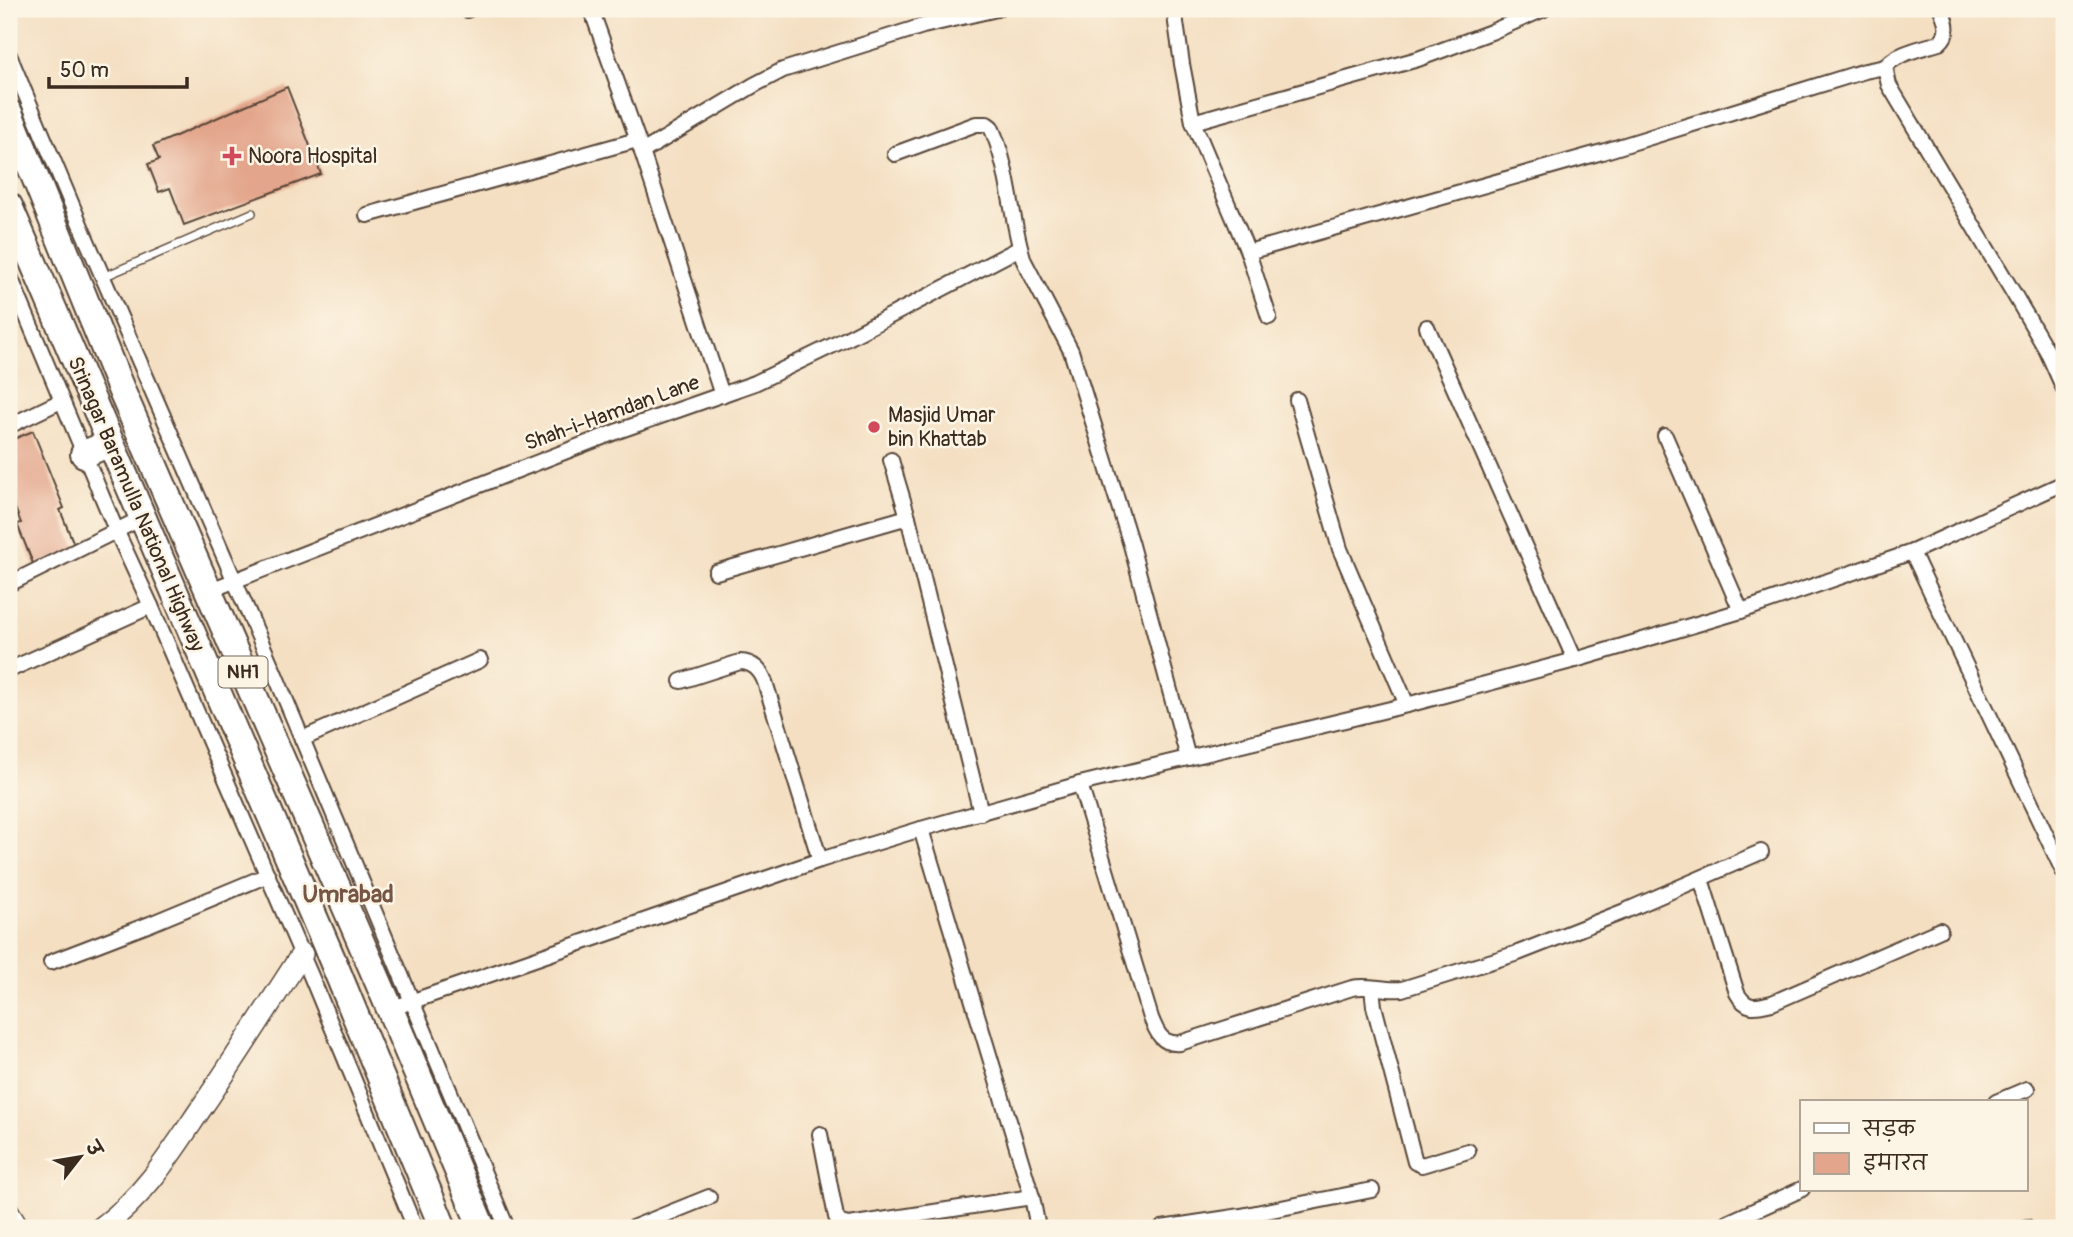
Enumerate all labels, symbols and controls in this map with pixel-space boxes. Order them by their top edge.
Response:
scale bar [49,46,187,90]
text: 50 m [60,57,109,84]
place label: Noora Hospital [248,143,377,170]
marker: Noora Hospital [222,146,242,166]
street label: Srinagar Baramulla National Highway [61,352,211,656]
street label: Shah-i-Hamdan Lane [521,369,704,457]
place label: Masjid Umar bin Khattab [888,402,996,453]
marker: Masjid Umar bin Khattab [866,419,882,435]
road number: NH1 [218,656,268,688]
district label: Umrabad [302,880,394,909]
legend [1800,1100,2028,1192]
text: सड़क [1862,1116,1916,1143]
north arrow [46,1122,116,1192]
text: उ [79,1135,108,1162]
text: इमारत [1863,1150,1929,1177]

